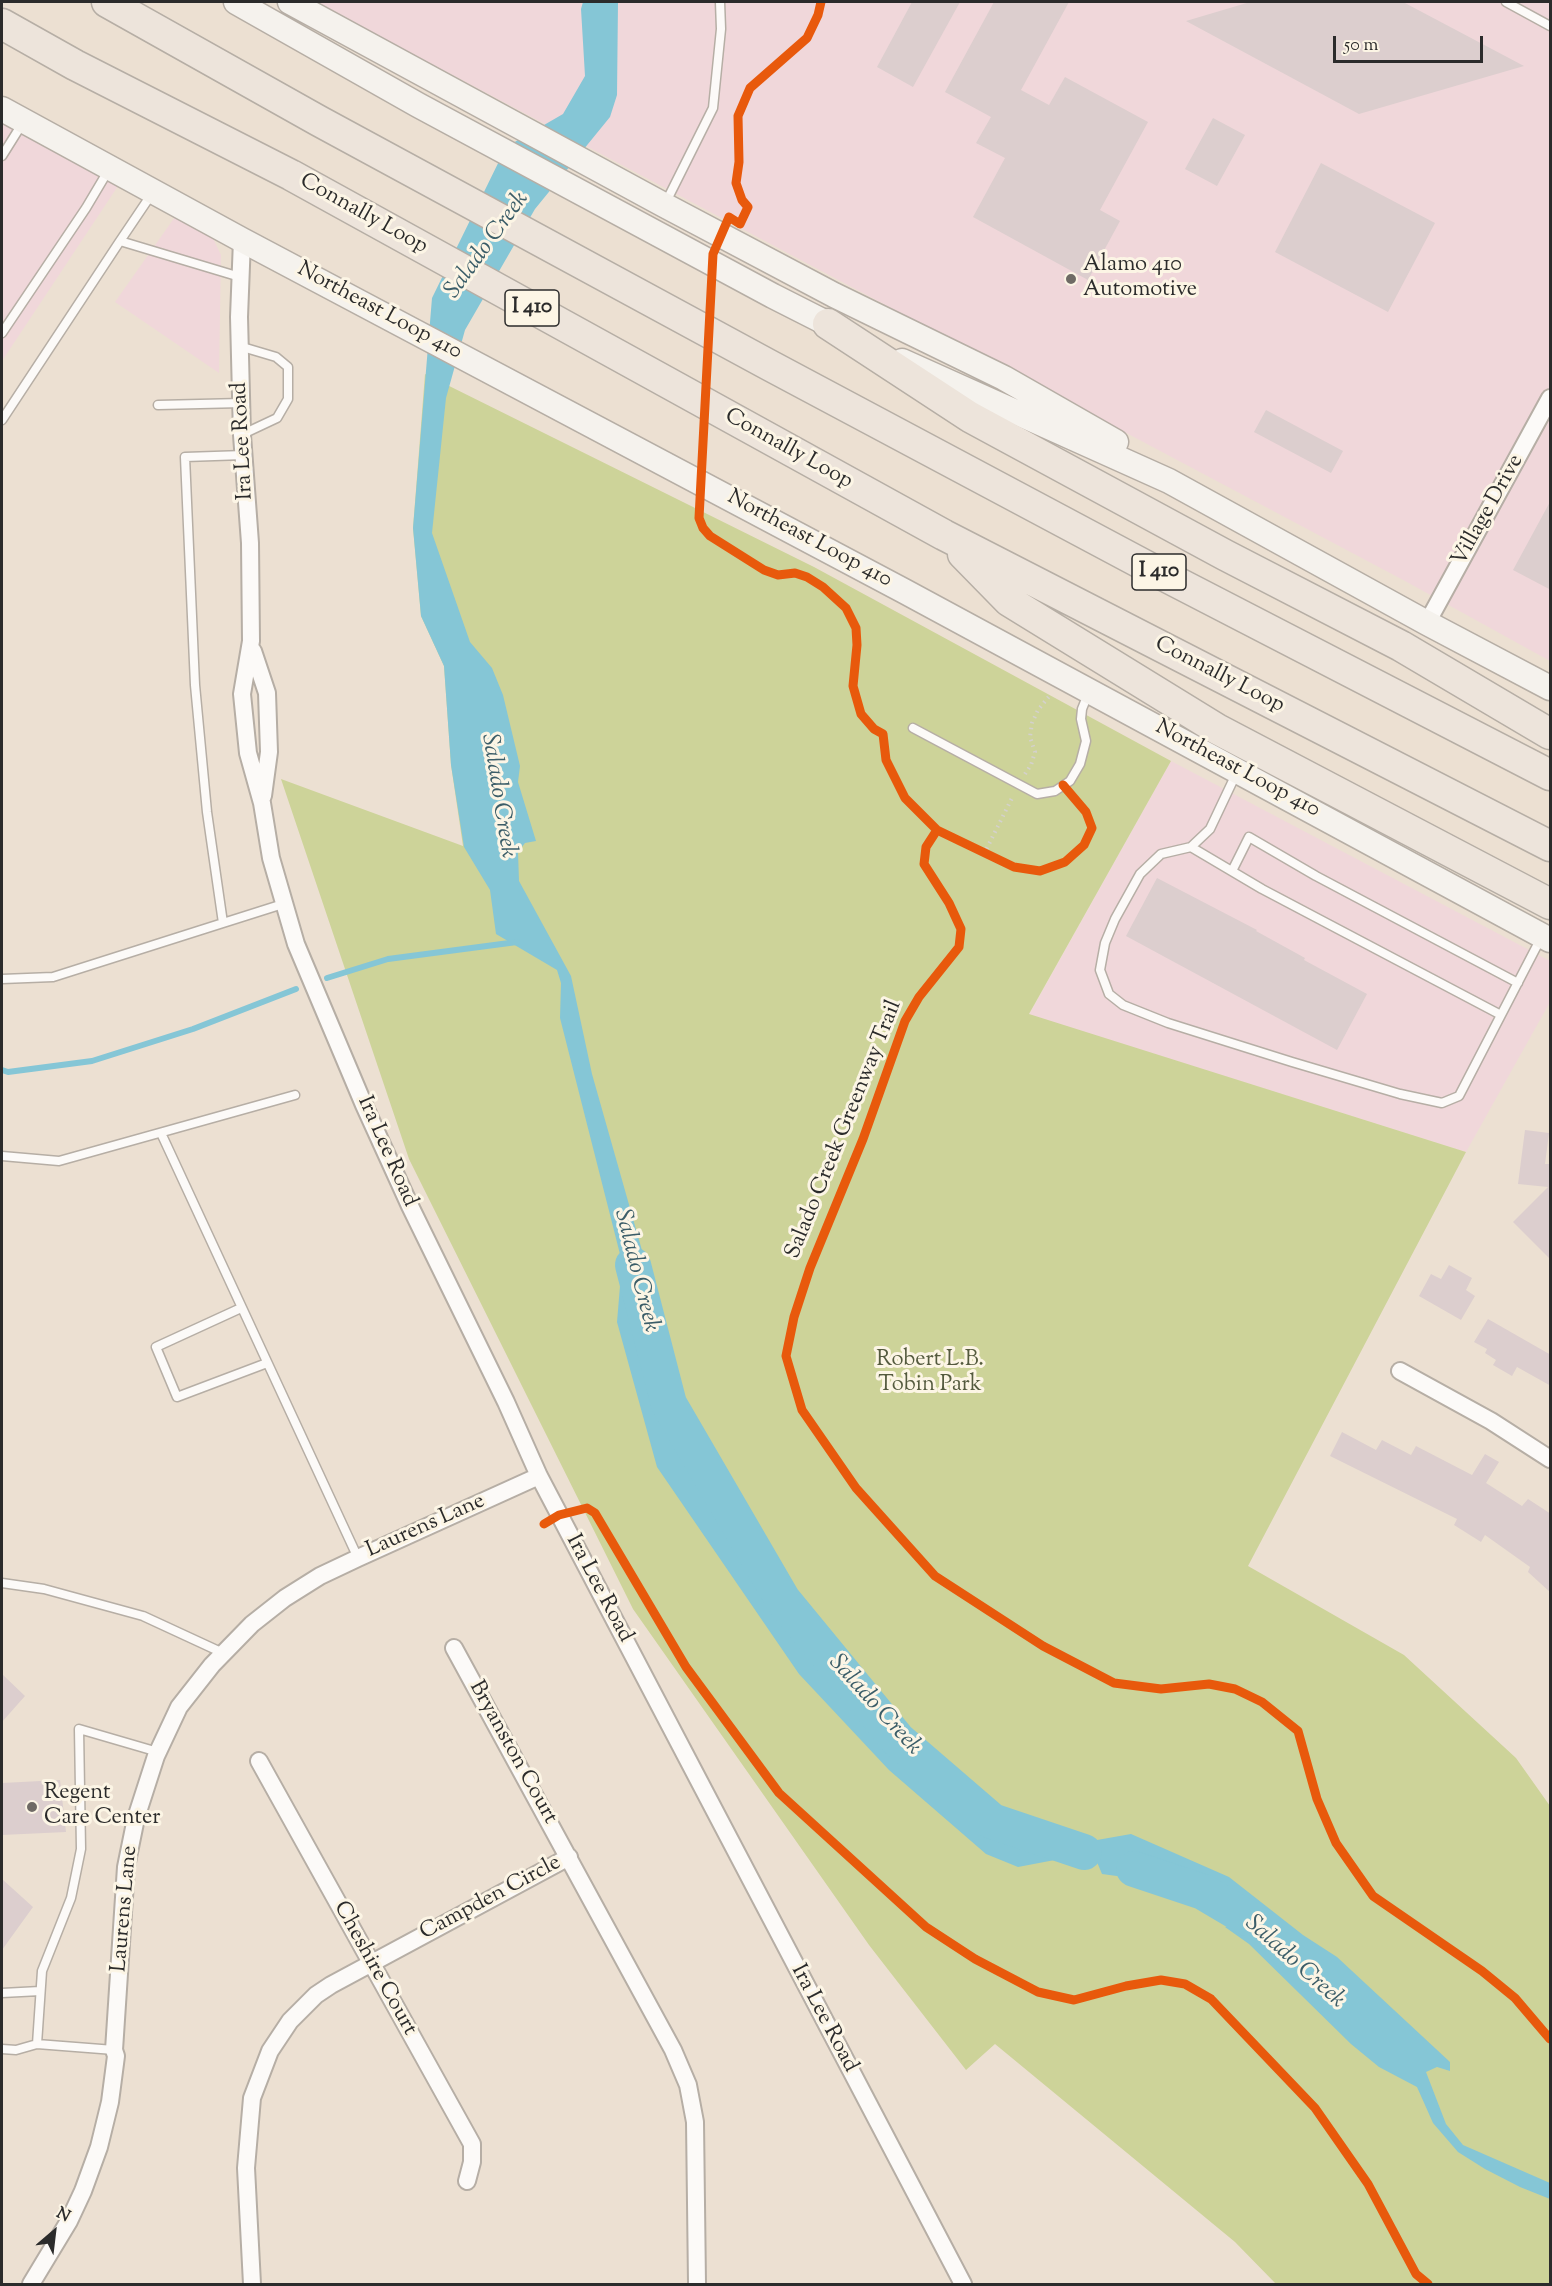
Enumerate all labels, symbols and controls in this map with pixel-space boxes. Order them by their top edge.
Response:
scale bar [1336,24,1486,62]
text: 50 m [1344,33,1378,59]
street label: Connally Loop [294,169,432,261]
water label: Salado Creek [439,187,537,305]
place label: Alamo 410 Automotive [1083,253,1197,304]
street label: Northeast Loop 410 [292,257,466,367]
marker: Alamo 410 Automotive [1064,272,1078,286]
road number: I 410 [505,290,559,326]
street label: Ira Lee Road [228,381,260,501]
street label: Connally Loop [719,404,857,496]
street label: Village Drive [1448,451,1530,571]
street label: Northeast Loop 410 [722,485,896,595]
road number: I 410 [1132,554,1186,590]
street label: Connally Loop [1150,632,1288,720]
street label: Northeast Loop 410 [1150,715,1324,825]
water label: Salado Creek [473,732,521,860]
street label: Salado Creek Greenway Trail [781,997,909,1263]
street label: Ira Lee Road [350,1093,422,1211]
water label: Salado Creek [606,1207,664,1335]
park label: Robert L.B. Tobin Park [876,1348,984,1400]
street label: Laurens Lane [363,1489,489,1565]
street label: Ira Lee Road [559,1531,637,1647]
water label: Salado Creek [821,1650,927,1762]
street label: Bryanston Court [462,1677,562,1829]
place label: Regent Care Center [44,1781,161,1832]
marker: Regent Care Center [25,1800,39,1814]
street label: Laurens Lane [107,1845,145,1973]
street label: Campden Circle [416,1851,566,1947]
street label: Cheshire Court [326,1897,422,2041]
water label: Salado Creek [1238,1910,1350,2016]
street label: Ira Lee Road [784,1961,862,2077]
north arrow [24,2202,84,2262]
text: N [52,2203,74,2229]

